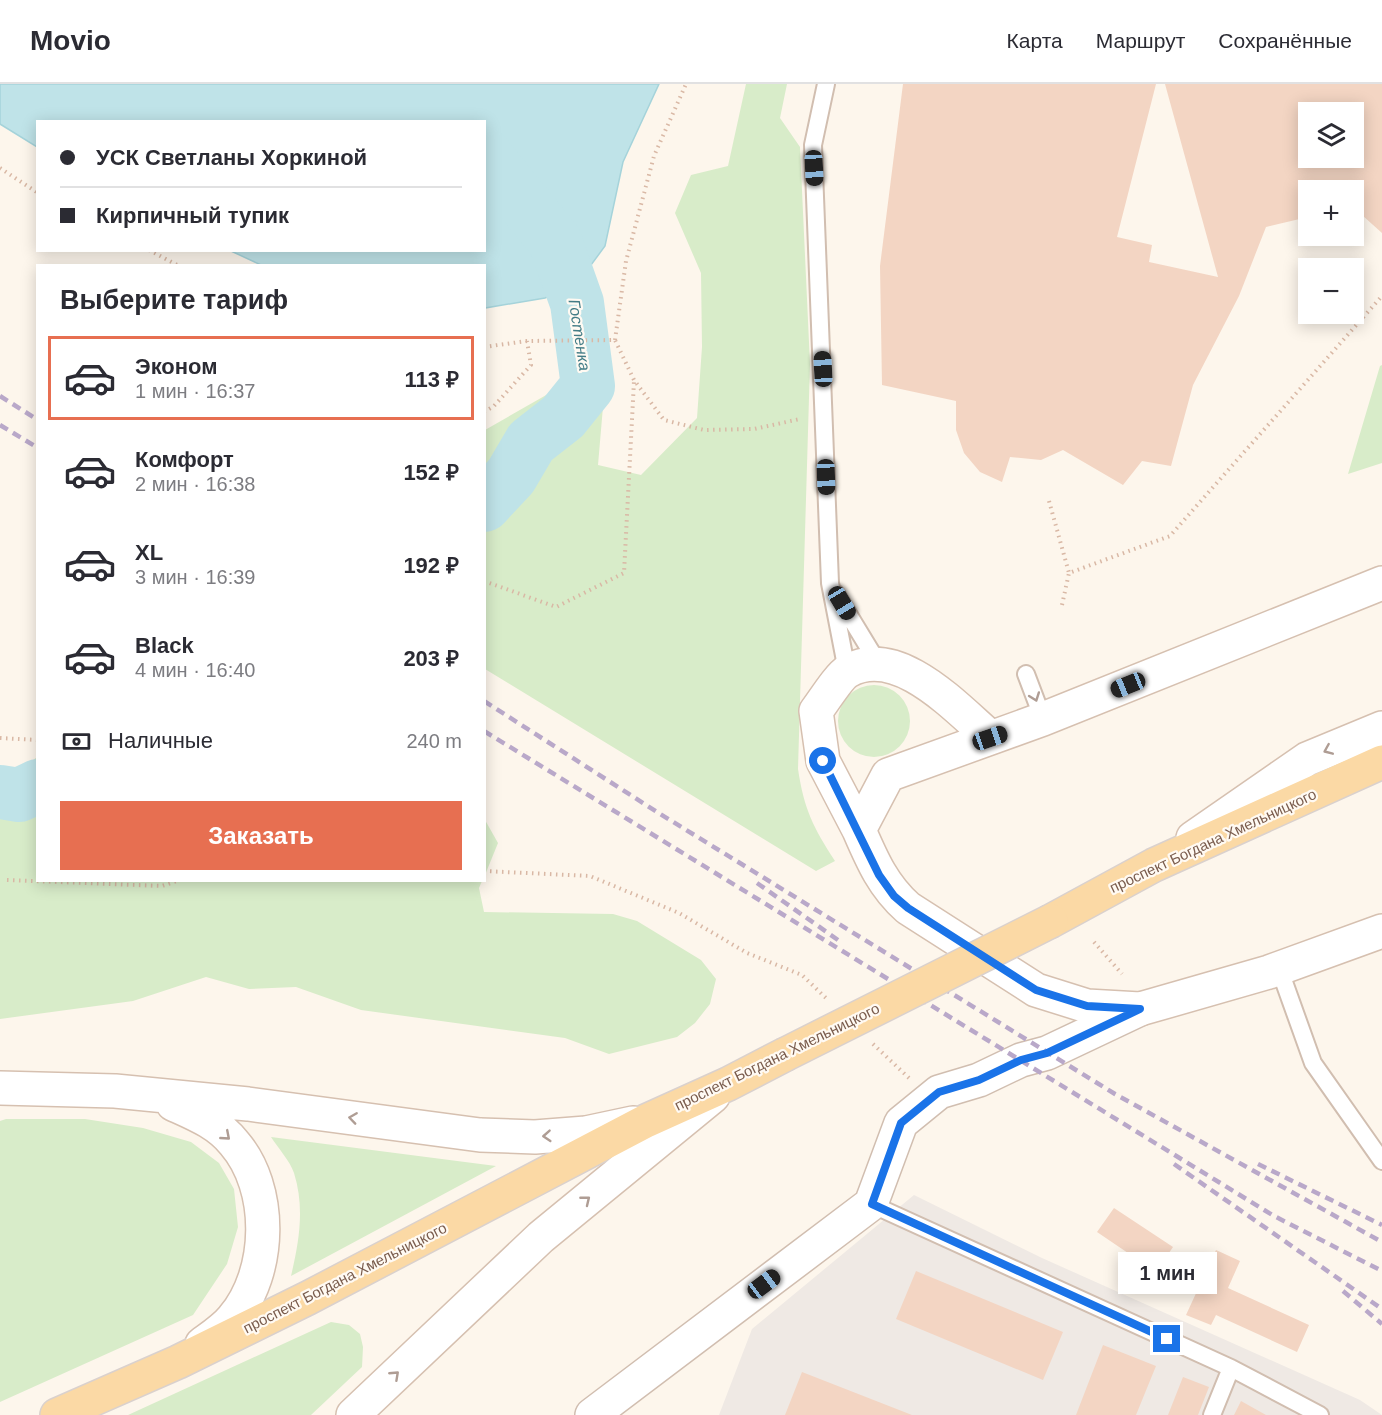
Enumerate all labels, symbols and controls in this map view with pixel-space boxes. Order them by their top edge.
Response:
text: Movio [30,25,111,56]
text: Карта [1007,29,1063,52]
text: Маршрут [1096,29,1185,52]
text: Сохранённые [1218,29,1352,52]
map controls [1298,102,1364,324]
button: layers [1298,102,1364,168]
text: УСК Светланы Хоркиной [96,145,367,170]
car [804,150,824,186]
button: + [1298,180,1364,246]
text: Кирпичный тупик [96,203,289,228]
button: − [1298,258,1364,324]
text: Выберите тариф [60,285,288,315]
water label: Гостенка [565,298,594,372]
icon: car [63,351,117,405]
car [813,351,833,387]
text: Эконом [135,354,218,379]
text: 113 ₽ [405,367,459,392]
text: 1 мин · 16:37 [135,380,255,402]
icon: car [63,444,117,498]
text: Комфорт [135,447,234,472]
car [816,459,836,495]
text: 152 ₽ [403,460,459,485]
text: 2 мин · 16:38 [135,473,255,495]
icon: car [63,537,117,591]
text: XL [135,540,163,565]
text: 192 ₽ [403,553,459,578]
text: 3 мин · 16:39 [135,566,255,588]
car [825,583,859,623]
icon: car [63,630,117,684]
text: Black [135,633,194,658]
text: 203 ₽ [403,646,459,671]
text: 4 мин · 16:40 [135,659,255,681]
car [1108,670,1148,700]
one-way arrow [1027,691,1040,702]
car [970,724,1010,752]
icon: cash [60,725,93,758]
text: Наличные [108,728,213,753]
text: 240 m [406,730,462,752]
one-way arrow [1323,743,1334,755]
route start [809,747,836,774]
street label: проспект Богдана Хмельницкого [1107,785,1319,896]
button: Заказать [60,801,462,870]
street label: проспект Богдана Хмельницкого [672,999,882,1114]
one-way arrow [349,1112,358,1125]
one-way arrow [219,1129,230,1140]
one-way arrow [543,1129,552,1142]
one-way arrow [579,1196,590,1207]
street label: проспект Богдана Хмельницкого [240,1219,449,1336]
callout: 1 мин [1118,1252,1216,1294]
text: 1 мин [1140,1262,1195,1284]
car [744,1266,784,1302]
route end [1153,1325,1180,1352]
one-way arrow [389,1371,399,1382]

